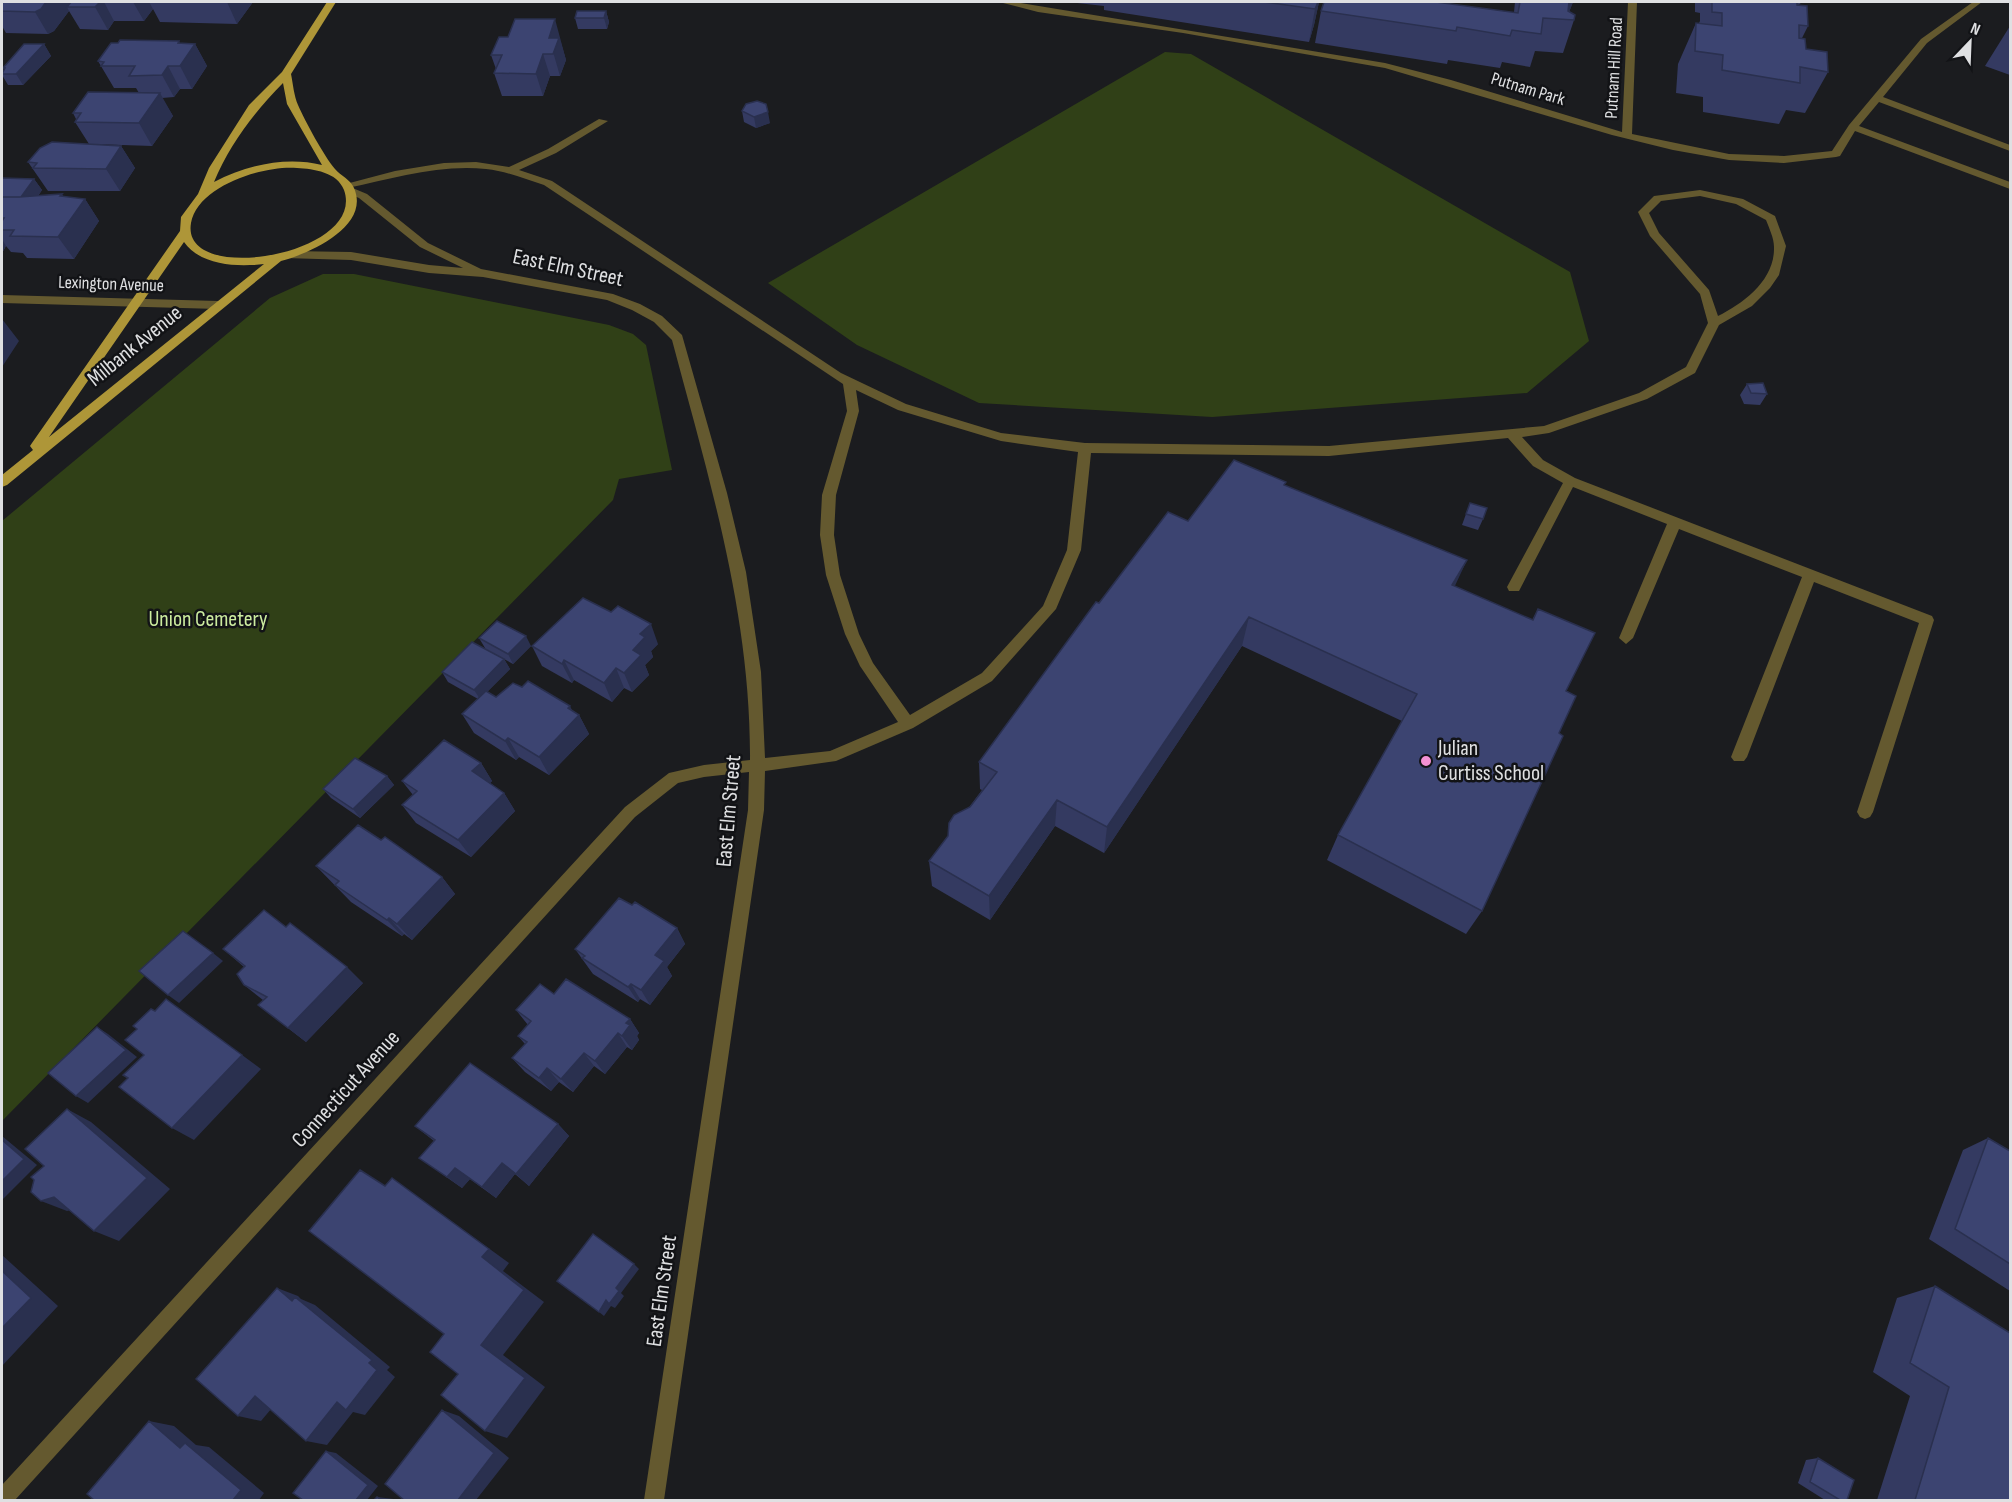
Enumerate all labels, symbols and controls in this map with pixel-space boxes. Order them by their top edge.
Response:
north arrow [1940,12,2000,72]
street label: Putnam Hill Road [1601,17,1627,119]
text: N [1968,19,1983,40]
street label: Putnam Park [1489,68,1568,110]
street label: East Elm Street [510,243,626,293]
street label: Lexington Avenue [58,272,164,296]
street label: Milbank Avenue [82,300,188,392]
park label: Union Cemetery [148,606,268,633]
place label: Julian Curtiss School [1437,735,1544,787]
street label: East Elm Street [711,753,747,868]
marker: Julian Curtiss School [1419,754,1433,768]
street label: Connecticut Avenue [286,1025,406,1153]
street label: East Elm Street [641,1233,683,1349]

